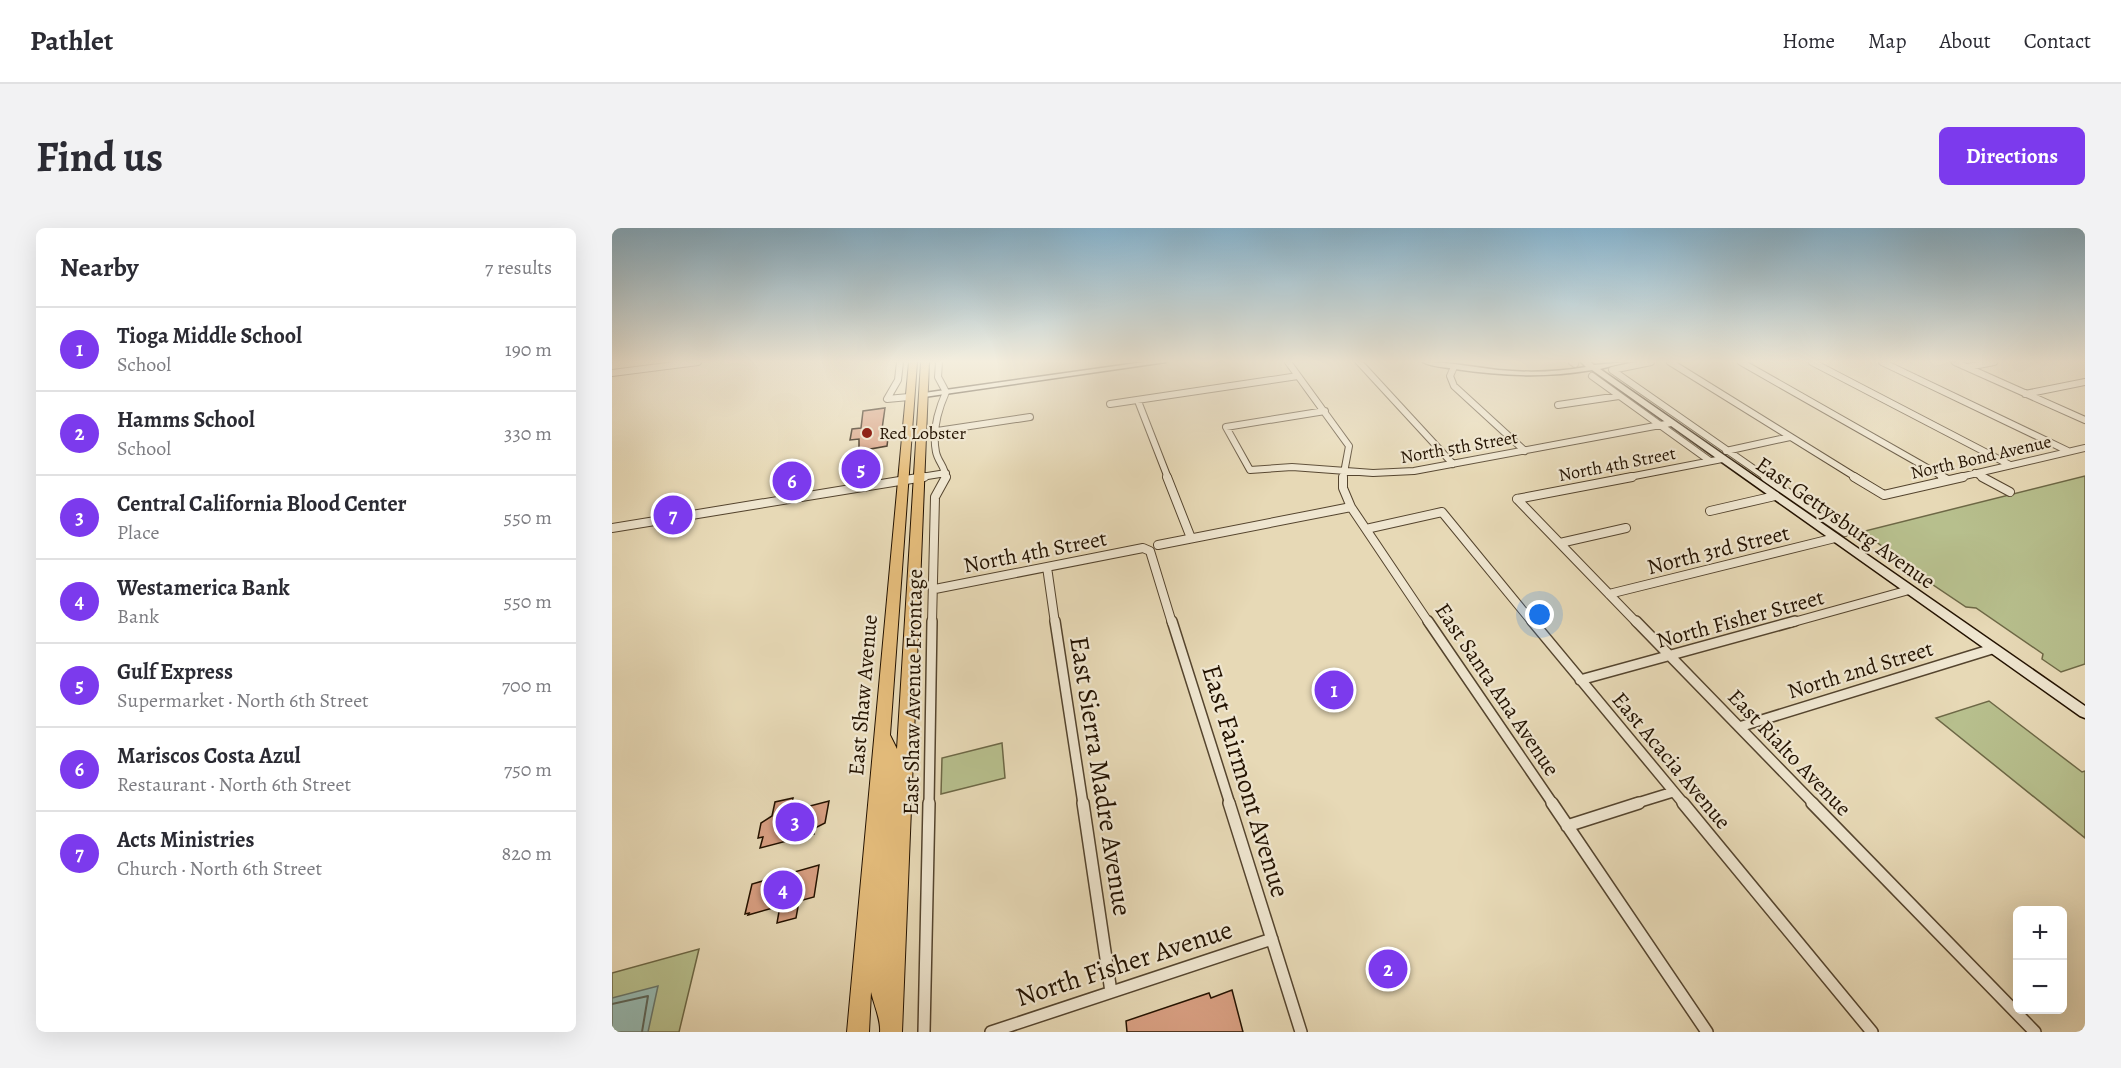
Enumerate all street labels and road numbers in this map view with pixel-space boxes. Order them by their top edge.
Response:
street label: North 5th Street [1398,425,1520,469]
street label: North Bond Avenue [1908,429,2054,485]
street label: North 4th Street [1556,441,1678,487]
street label: East Gettysburg Avenue [1750,449,1941,596]
street label: North 3rd Street [1644,518,1793,582]
street label: North 4th Street [961,523,1109,581]
street label: East Shaw Avenue Frontage [896,569,930,815]
street label: North Fisher Street [1653,582,1827,656]
street label: East Santa Ana Avenue [1428,597,1566,782]
street label: East Shaw Avenue [841,613,885,777]
street label: East Sierra Madre Avenue [1061,634,1141,918]
street label: North 2nd Street [1784,634,1937,706]
street label: East Fairmont Avenue [1193,660,1299,902]
street label: East Rialto Avenue [1721,682,1858,823]
street label: East Acacia Avenue [1605,686,1738,836]
street label: North Fisher Avenue [1011,911,1237,1015]

